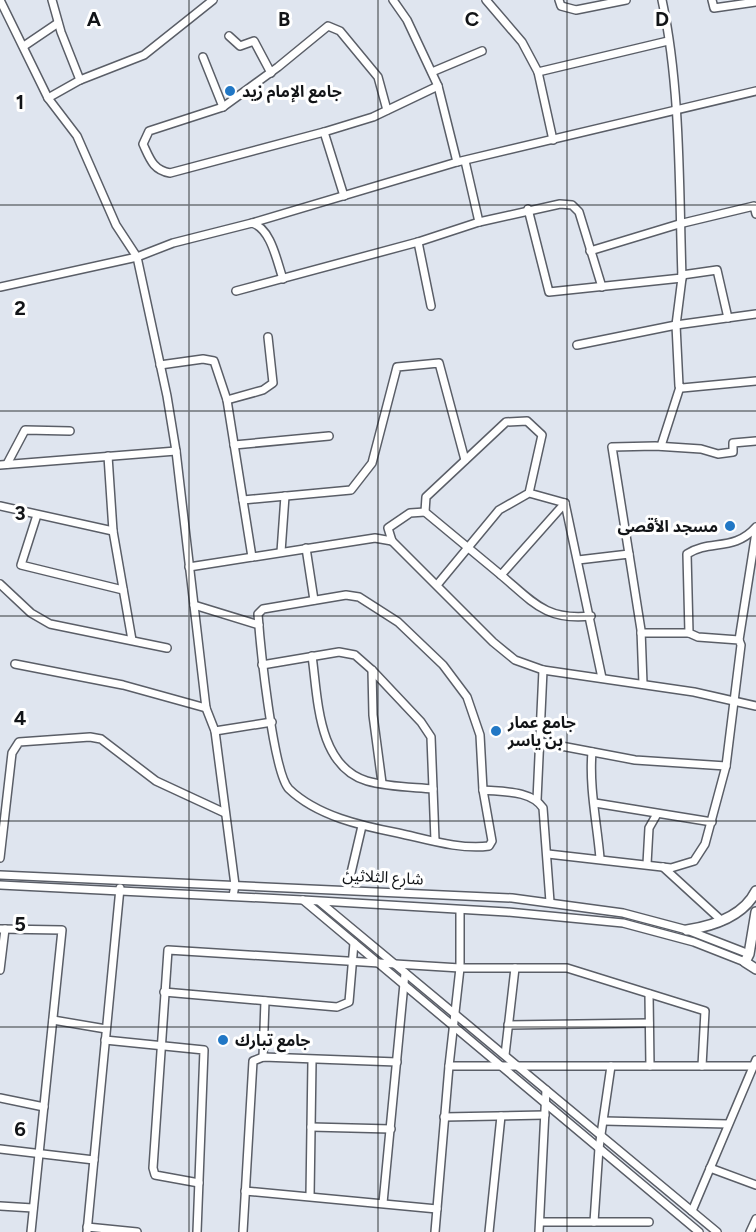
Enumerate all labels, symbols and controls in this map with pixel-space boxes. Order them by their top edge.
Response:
text: A [87,7,102,31]
text: B [278,7,290,31]
text: C [465,7,479,31]
text: D [655,7,669,31]
place label: جامع الإمام زيد [242,82,342,104]
marker: جامع الإمام زيد [223,84,237,98]
text: 1 [16,90,24,114]
text: 2 [14,296,26,320]
text: 3 [14,501,26,525]
place label: مسجد الأقصى [618,517,718,536]
marker: مسجد الأقصى [723,519,737,533]
text: 4 [14,706,27,730]
place label: جامع عمار بن ياسر [507,713,576,750]
marker: جامع عمار بن ياسر [489,724,503,738]
street label: شارع الثلاثين [342,865,424,892]
text: 5 [14,912,26,936]
place label: جامع تبارك [235,1031,310,1053]
marker: جامع تبارك [216,1033,230,1047]
text: 6 [14,1117,26,1141]

